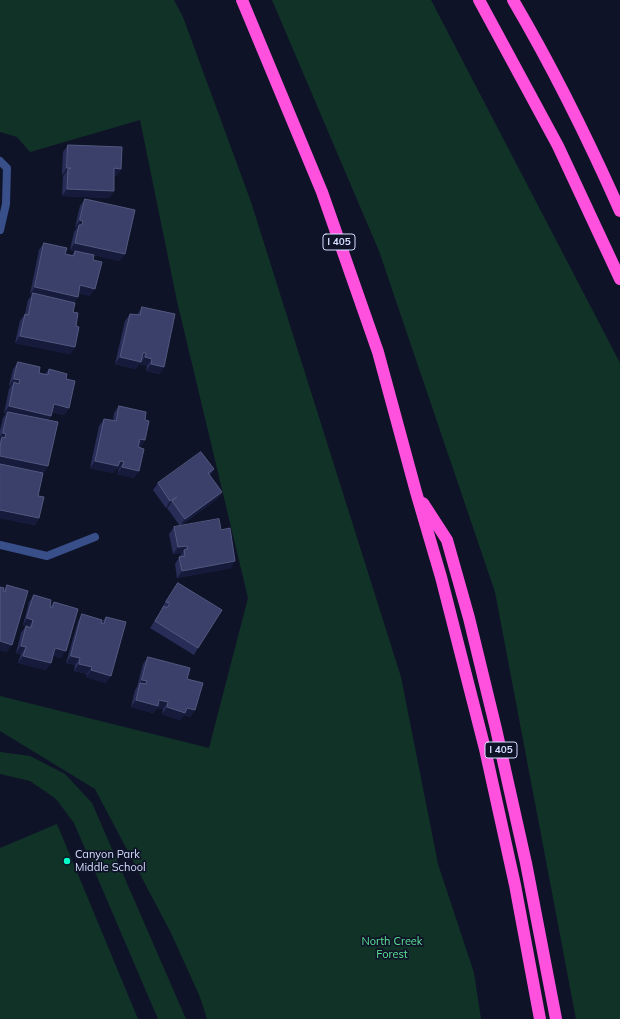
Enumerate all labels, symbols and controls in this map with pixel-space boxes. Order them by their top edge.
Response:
road number: I 405 [323,234,355,250]
road number: I 405 [485,742,517,758]
place label: Canyon Park Middle School [75,848,146,874]
marker: Canyon Park Middle School [62,856,72,866]
park label: North Creek Forest [361,935,423,961]

